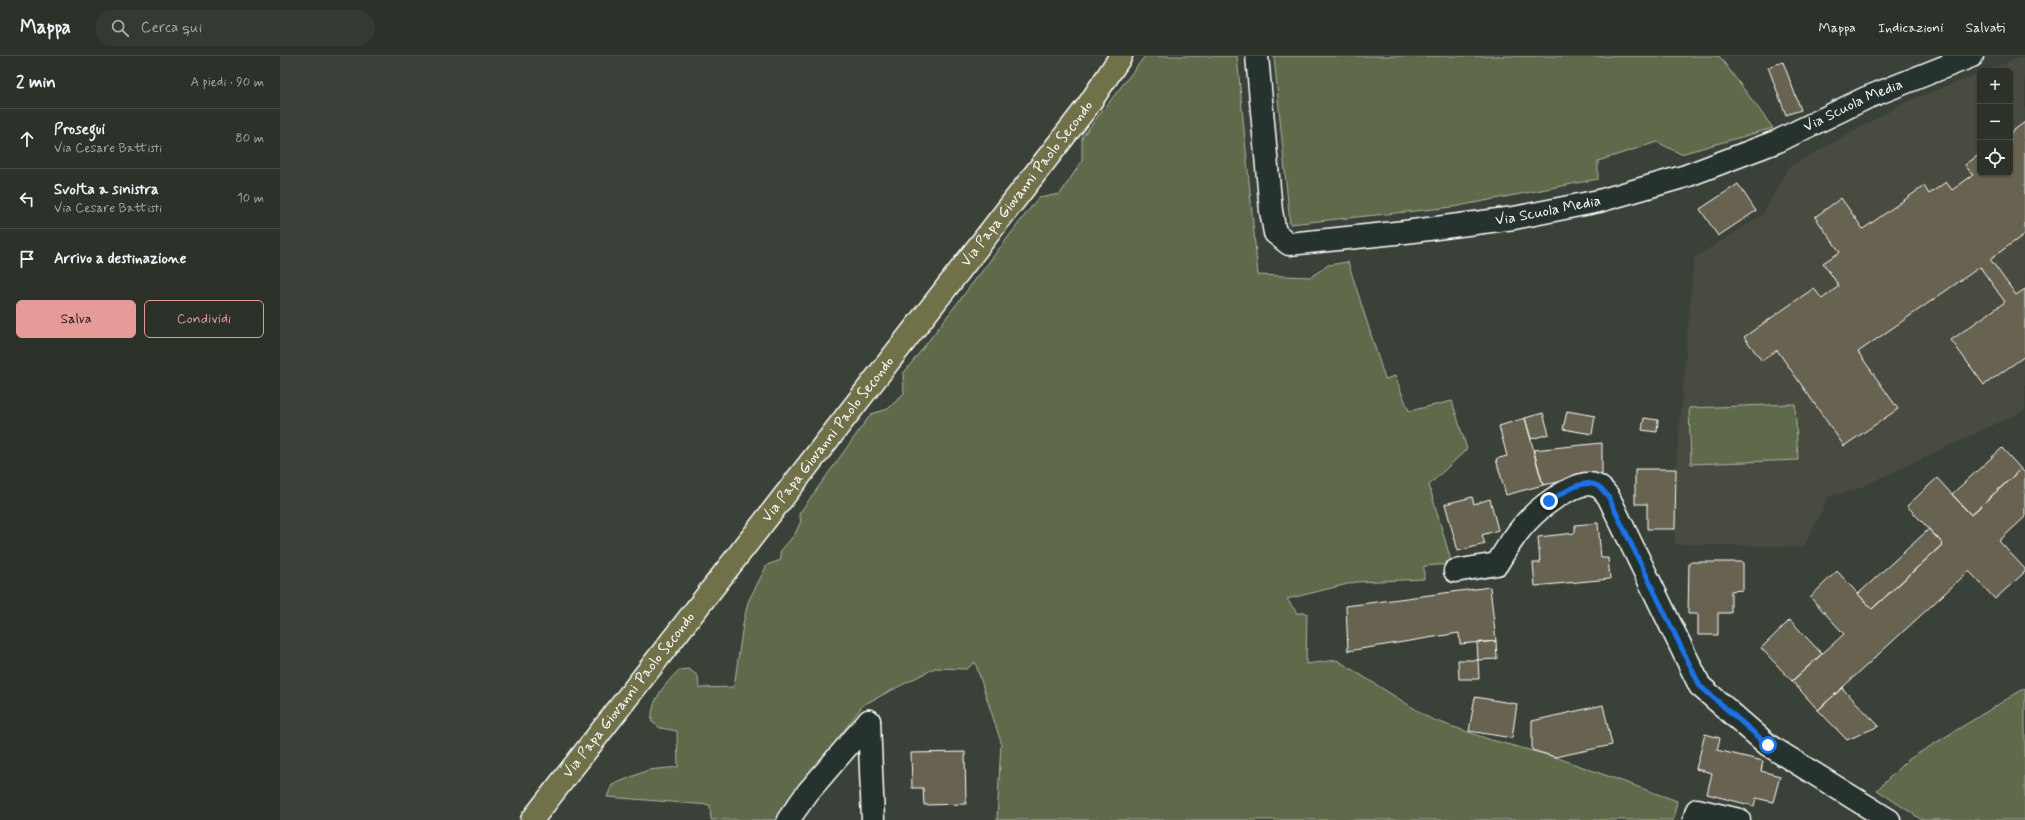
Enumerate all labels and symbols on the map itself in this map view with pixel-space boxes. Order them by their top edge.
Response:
street label: Via Scuola Media [1800,74,1906,137]
street label: Via Papa Giovanni Paolo Secondo [956,97,1098,271]
street label: Via Scuola Media [1494,191,1603,230]
street label: Via Papa Giovanni Paolo Secondo [757,353,899,527]
route end [1540,492,1558,510]
street label: Via Papa Giovanni Paolo Secondo [558,608,700,782]
route start [1759,736,1777,754]

